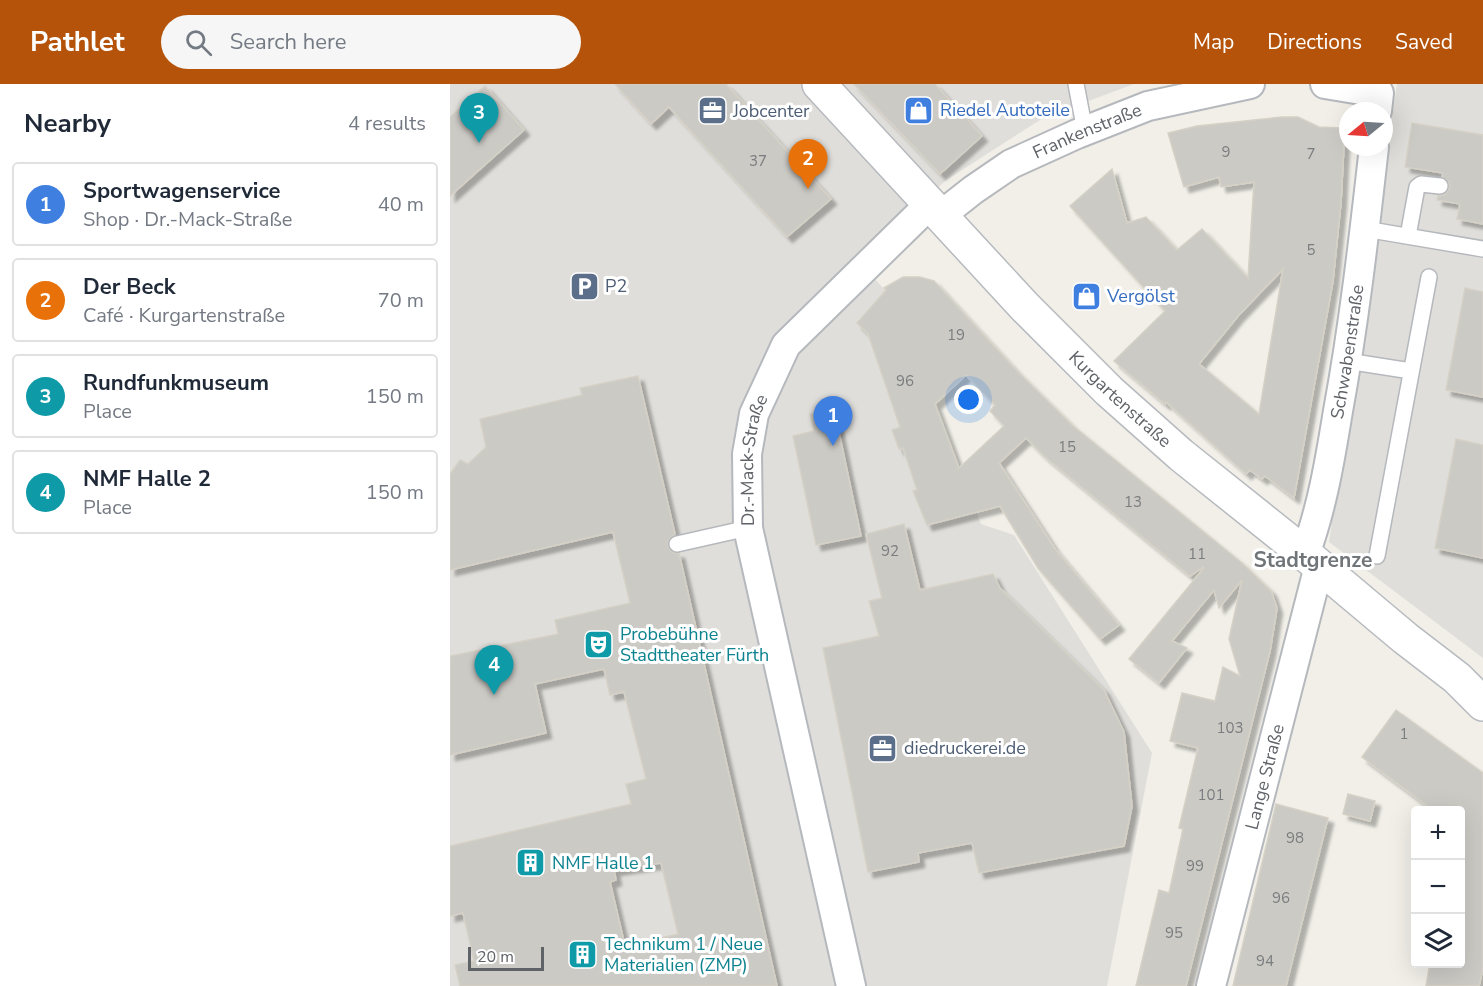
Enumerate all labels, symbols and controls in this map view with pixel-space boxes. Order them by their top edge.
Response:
search box [161,15,581,69]
text: Pathlet [30,23,125,61]
icon: search [182,26,215,59]
text: Search here [230,27,346,57]
text: Map [1193,28,1234,56]
text: Directions [1267,28,1362,56]
text: Saved [1395,28,1453,56]
pin: 3 [459,94,498,143]
shop icon: Riedel Autoteile [903,94,935,126]
office icon: Jobcenter [696,95,728,127]
place label: Riedel Autoteile [940,98,1070,122]
street label: Frankenstraße [1029,98,1145,165]
place label: Jobcenter [732,99,810,123]
north arrow [1339,102,1393,156]
text: Nearby [24,106,111,141]
text: 4 results [348,110,426,137]
pin: 2 [788,140,828,189]
house number: 9 [1221,142,1231,162]
house number: 7 [1306,144,1316,164]
house number: 37 [749,151,767,171]
text: Sportwagenservice [83,176,281,206]
text: 1 [40,191,52,218]
text: 40 m [378,191,424,218]
text: Shop · Dr.-Mack-Straße [83,206,292,233]
house number: 5 [1306,240,1316,260]
parking icon: P2 [568,270,600,302]
text: Der Beck [83,272,176,302]
place label: P2 [605,274,627,298]
shop icon: Vergölst [1070,280,1102,312]
street label: Schwabenstraße [1325,283,1370,421]
place label: Vergölst [1106,284,1176,308]
text: 2 [40,287,52,314]
text: 70 m [378,287,424,314]
text: Café · Kurgartenstraße [83,302,285,329]
house number: 19 [947,325,965,345]
street label: Kurgartenstraße [1063,345,1176,453]
text: Rundfunkmuseum [83,368,269,398]
house number: 96 [896,371,914,391]
text: 3 [40,383,52,410]
text: 150 m [366,383,424,410]
your location [954,385,983,414]
street label: Dr.-Mack-Straße [735,390,774,526]
pin: 1 [814,396,853,446]
text: Place [83,398,132,425]
house number: 15 [1058,437,1076,457]
text: NMF Halle 2 [83,464,211,494]
text: 4 [40,479,52,506]
text: 150 m [366,479,424,506]
house number: 13 [1124,492,1142,512]
text: Place [83,494,132,521]
house number: 92 [881,541,899,561]
house number: 11 [1188,544,1206,564]
district label: Stadtgrenze [1254,546,1372,574]
place label: Probebühne Stadttheater Fürth [620,622,769,667]
theatre icon: Probebühne Stadttheater Fürth [583,628,615,660]
pin: 4 [474,646,513,695]
house number: 103 [1216,718,1244,738]
street label: Lange Straße [1240,721,1290,832]
house number: 1 [1399,724,1409,744]
office icon: diedruckerei.de [867,732,899,764]
place label: diedruckerei.de [904,736,1026,760]
house number: 101 [1197,785,1225,805]
map controls [1411,806,1465,968]
button: + [1411,806,1465,860]
house number: 98 [1286,828,1304,848]
building icon: NMF Halle 1 [515,847,547,879]
place label: NMF Halle 1 [552,851,654,875]
house number: 99 [1186,856,1204,876]
button: − [1411,860,1465,914]
house number: 96 [1272,888,1290,908]
button: layers [1411,914,1465,968]
house number: 95 [1165,923,1183,943]
place label: Technikum 1 / Neue Materialien (ZMP) [604,932,763,977]
building icon: Technikum 1 / Neue Materialien (ZMP) [567,938,599,970]
scale bar [468,944,544,972]
text: 20 m [477,946,514,968]
house number: 94 [1256,951,1274,971]

